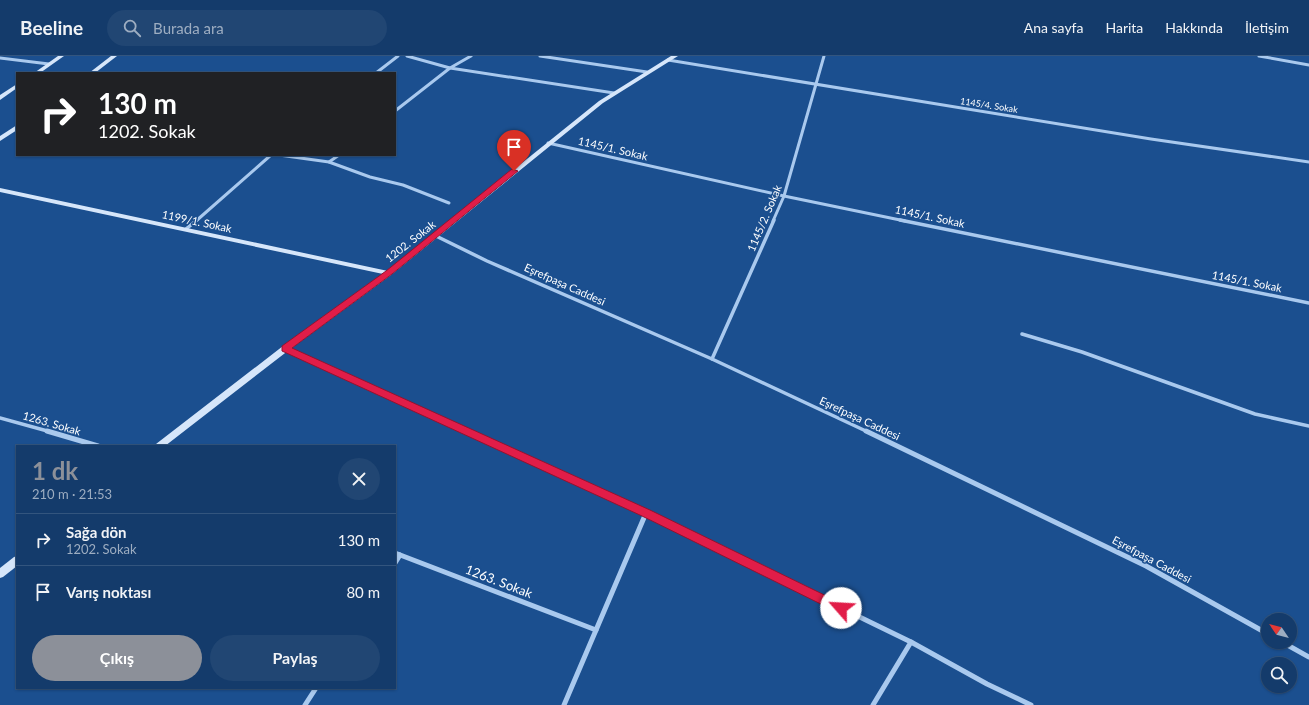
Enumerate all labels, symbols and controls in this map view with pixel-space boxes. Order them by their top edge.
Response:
search box [107,10,387,46]
text: Beeline [20,16,83,39]
icon: search [121,17,143,39]
text: Burada ara [153,19,224,37]
text: Ana sayfa [1024,19,1083,36]
text: Harita [1105,19,1143,36]
text: Hakkında [1165,19,1223,36]
text: İletişim [1245,19,1289,36]
text: 130 m [98,86,177,120]
icon: right [32,88,84,140]
street label: 1145/4. Sokak [959,95,1019,115]
text: 1202. Sokak [98,120,196,142]
pin [497,130,531,171]
street label: 1145/1. Sokak [577,134,649,162]
icon: arrive [503,136,525,158]
street label: 1145/2. Sokak [744,182,784,253]
street label: 1145/1. Sokak [894,202,967,230]
street label: 1199/1. Sokak [161,207,234,235]
street label: 1202. Sokak [382,217,438,265]
street label: Eşrefpaşa Caddesi [522,260,608,308]
street label: 1145/1. Sokak [1211,268,1284,294]
street label: Eşrefpaşa Caddesi [818,394,903,443]
street label: 1263. Sokak [21,409,83,438]
text: 1 dk [32,456,78,485]
button: close [338,458,380,500]
text: 210 m · 21:53 [32,486,112,502]
text: Sağa dön [66,523,127,541]
icon: right [32,529,54,551]
text: 130 m [338,531,380,549]
street label: Eşrefpaşa Caddesi [1110,533,1194,585]
text: 1202. Sokak [66,541,137,557]
street label: 1263. Sokak [463,561,535,601]
icon: arrive [32,581,54,603]
text: Varış noktası [66,583,151,601]
text: 80 m [346,583,380,601]
position arrow [820,587,862,629]
north arrow [1261,613,1297,649]
map controls [1261,613,1297,693]
button: Çıkış [32,635,202,681]
button: Paylaş [210,635,380,681]
button: search [1261,657,1297,693]

